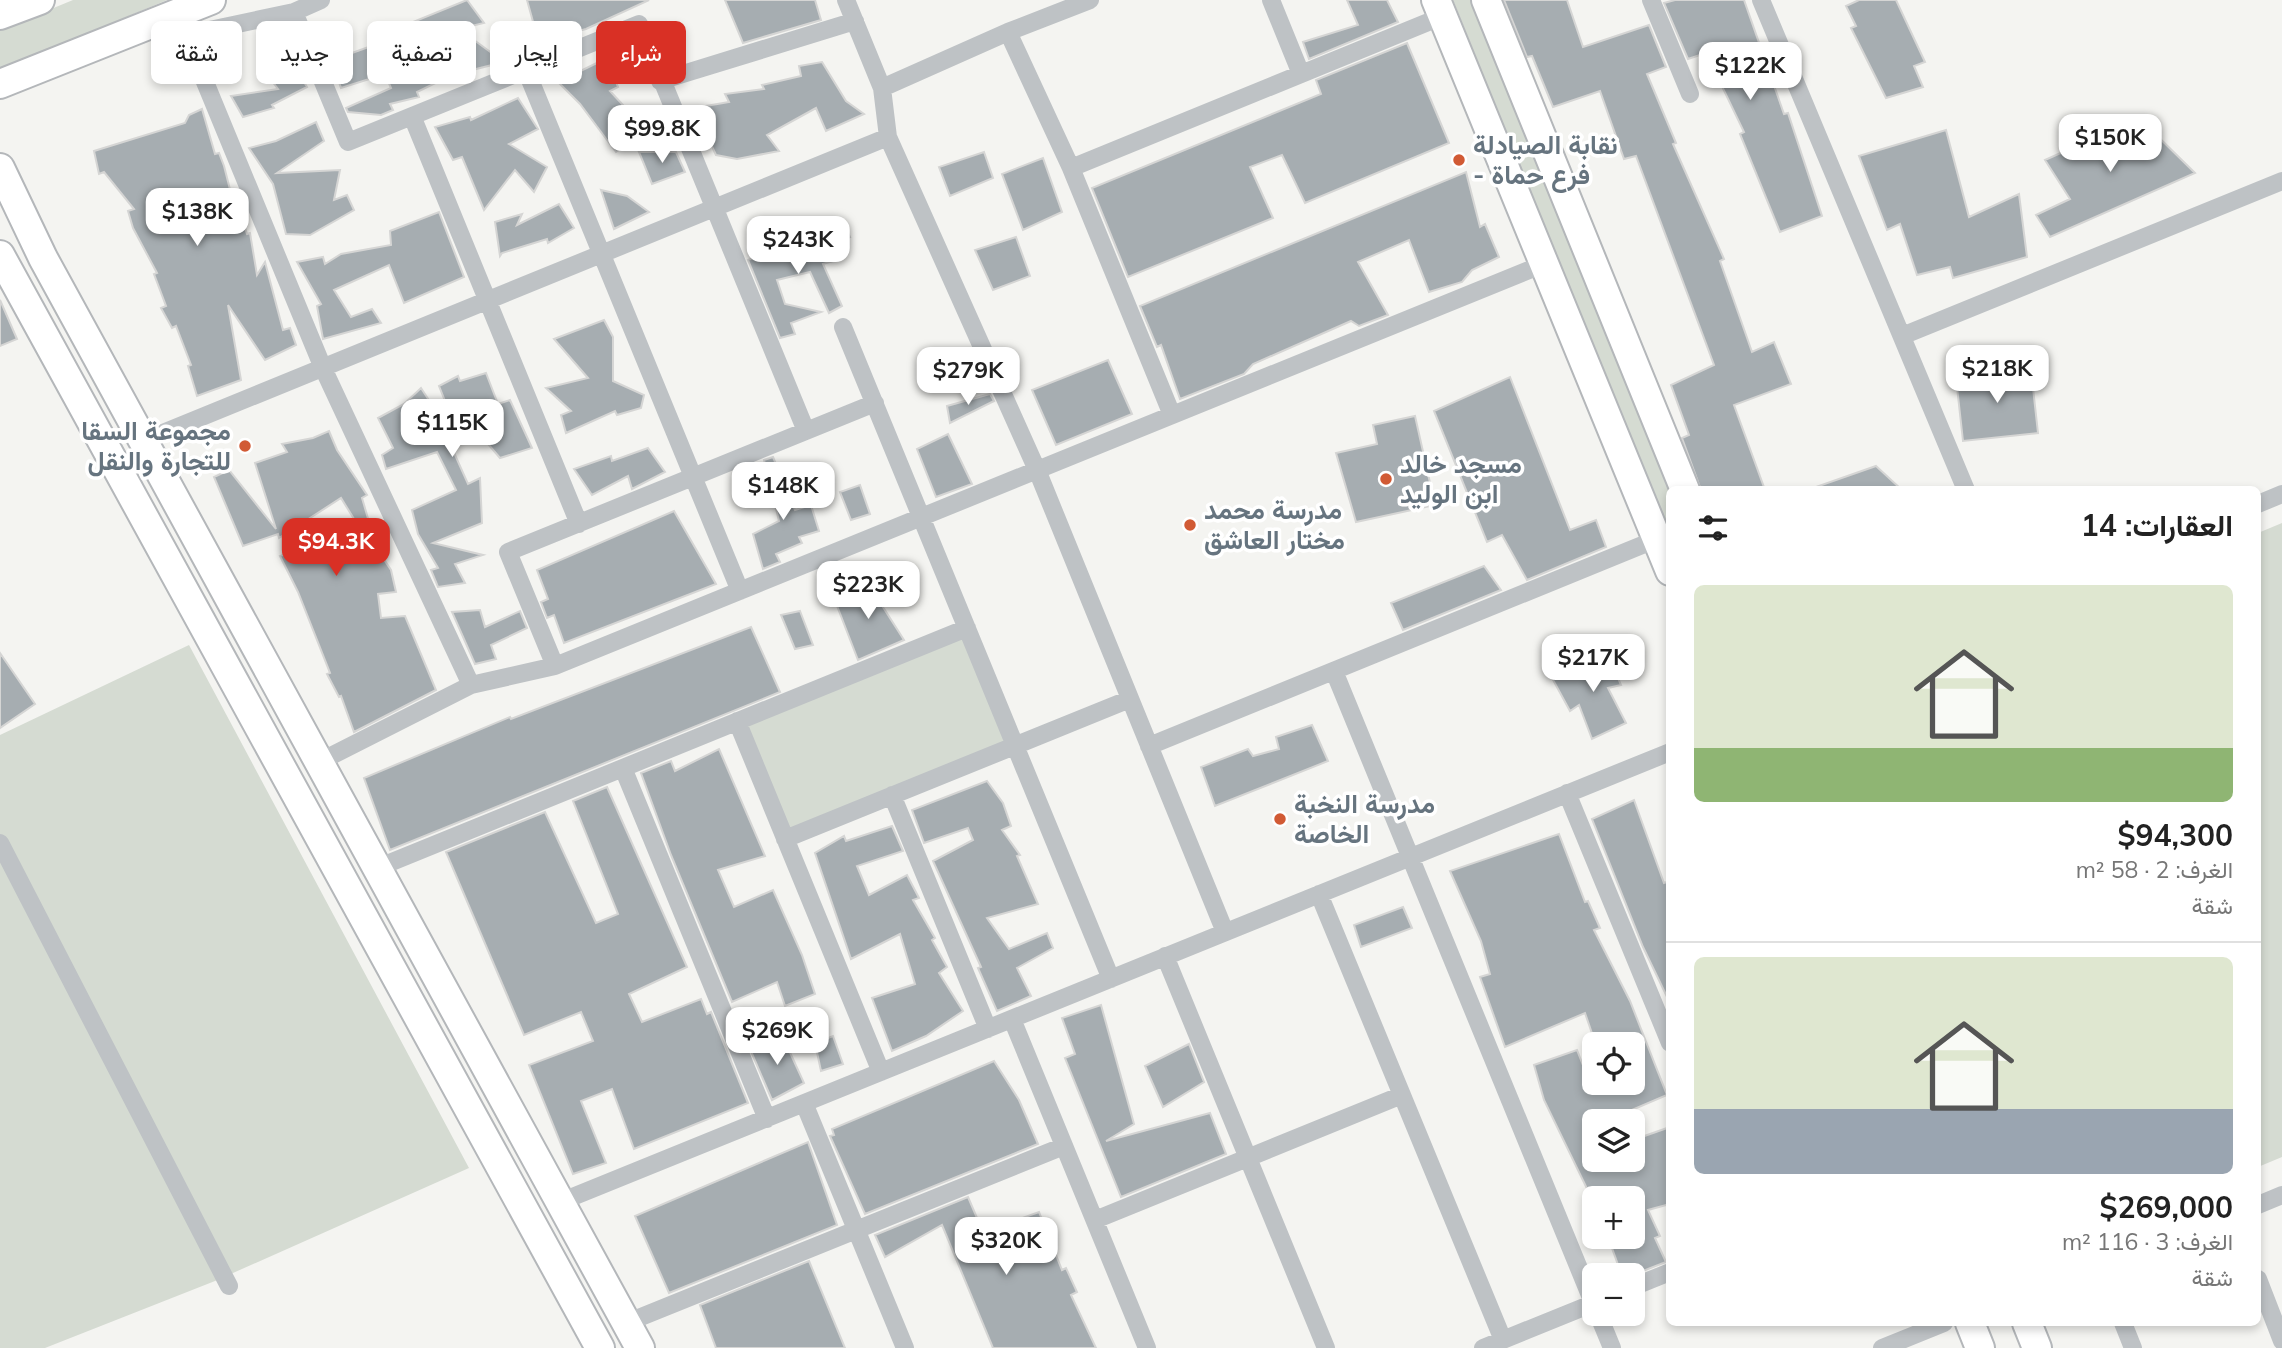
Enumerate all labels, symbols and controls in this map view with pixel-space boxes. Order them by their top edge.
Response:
chip: شقة [151,21,242,84]
chip: جديد [256,21,353,84]
chip: تصفية [367,21,476,84]
chip: إيجار [490,21,582,84]
chip: شراء [596,21,686,84]
pin: $122K [1701,42,1799,102]
text: $122K [1715,50,1785,79]
pin: $99.8K [605,106,719,165]
text: $99.8K [624,113,700,142]
pin: $150K [2061,114,2159,174]
text: $150K [2075,122,2145,151]
place label: نقابة الصيادلة - فرع حماة [1473,128,1618,193]
marker: نقابة الصيادلة - فرع حماة [1451,152,1467,168]
pin: $138K [148,188,246,248]
text: $138K [162,196,232,225]
pin: $243K [749,216,847,276]
text: $243K [763,224,833,253]
pin: $218K [1948,346,2046,405]
pin: $279K [919,348,1017,407]
text: $218K [1962,353,2032,382]
text: $279K [933,355,1003,384]
pin: $115K [403,400,501,459]
text: $115K [417,407,487,436]
place label: مجموعة السقا للتجارة والنقل [81,414,231,477]
marker: مجموعة السقا للتجارة والنقل [237,438,253,454]
place label: مسجد خالد ابن الوليد [1400,447,1522,510]
pin: $148K [734,462,832,522]
text: $148K [748,470,818,499]
marker: مسجد خالد ابن الوليد [1378,471,1394,487]
place label: مدرسة محمد مختار العاشق [1204,493,1345,556]
text: العقارات: 14 [2081,506,2233,544]
icon: filters [1694,509,1732,547]
marker: مدرسة محمد مختار العاشق [1182,517,1198,533]
pin: $94.3K [279,518,393,578]
text: $94.3K [298,526,374,555]
pin: $223K [819,562,917,621]
text: $223K [833,569,903,598]
icon: home [1901,631,2027,757]
pin: $217K [1544,634,1642,694]
text: $217K [1558,642,1628,671]
place label: مدرسة النخبة الخاصة [1294,787,1435,850]
marker: مدرسة النخبة الخاصة [1272,811,1288,827]
text: $94,300 [2118,816,2233,854]
text: الغرف: 2 · 58 m² [2076,855,2233,884]
text: شقة [2191,891,2233,920]
icon: home [1901,1003,2027,1129]
pin: $269K [728,1007,826,1067]
text: $269K [742,1015,812,1044]
map controls [1582,1032,1645,1326]
button: locate [1582,1032,1645,1095]
button: layers [1582,1109,1645,1172]
button: + [1582,1186,1645,1249]
text: $269,000 [2100,1188,2233,1226]
pin: $320K [957,1218,1055,1277]
text: $320K [971,1225,1041,1254]
text: الغرف: 3 · 116 m² [2062,1227,2233,1256]
button: − [1582,1263,1645,1326]
text: شقة [2191,1263,2233,1292]

